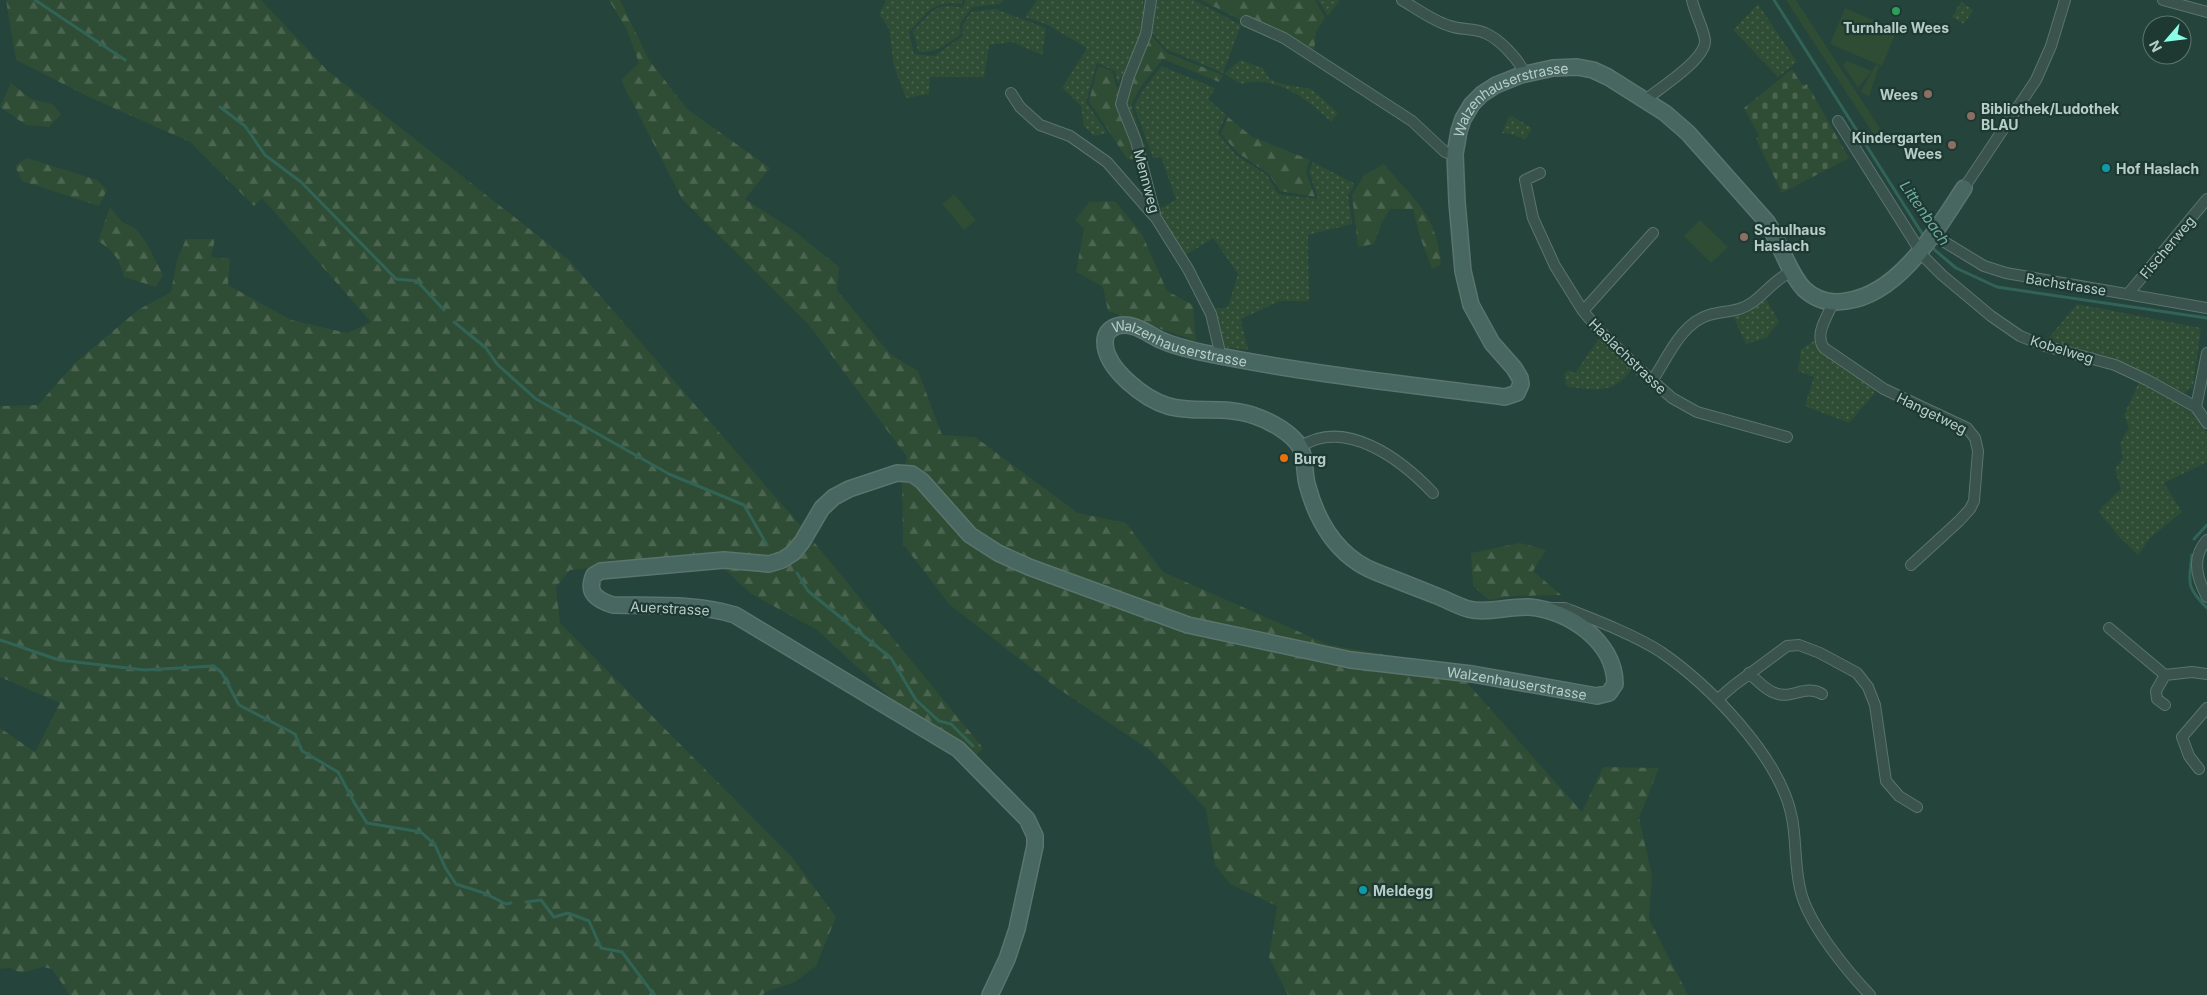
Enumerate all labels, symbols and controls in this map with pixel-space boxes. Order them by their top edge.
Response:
marker: Turnhalle Wees [1890,5,1902,17]
north arrow [2142,15,2192,65]
place label: Turnhalle Wees [1843,19,1949,36]
text: N [2145,38,2165,55]
street label: Walzenhauserstrasse [1449,59,1569,139]
place label: Wees [1880,86,1918,103]
marker: Wees [1922,88,1934,100]
place label: Bibliothek/Ludothek BLAU [1981,100,2120,133]
marker: Bibliothek/Ludothek BLAU [1965,110,1977,122]
place label: Kindergarten Wees [1852,129,1942,162]
marker: Kindergarten Wees [1946,139,1958,151]
street label: Mennweg [1130,147,1164,215]
place label: Hof Haslach [2116,160,2199,177]
marker: Hof Haslach [2100,162,2112,174]
water label: Littenbach [1896,177,1954,249]
street label: Fischerweg [2136,212,2198,282]
place label: Schulhaus Haslach [1754,221,1826,254]
marker: Schulhaus Haslach [1738,231,1750,243]
street label: Bachstrasse [2024,269,2108,299]
street label: Haslachstrasse [1586,315,1670,397]
street label: Walzenhauserstrasse [1110,316,1249,369]
street label: Kobelweg [2028,331,2096,367]
street label: Hangetweg [1894,389,1970,437]
place label: Burg [1294,450,1326,467]
marker: Burg [1278,452,1290,464]
street label: Auerstrasse [630,597,710,619]
street label: Walzenhauserstrasse [1446,663,1588,703]
place label: Meldegg [1373,882,1433,899]
marker: Meldegg [1357,884,1369,896]

